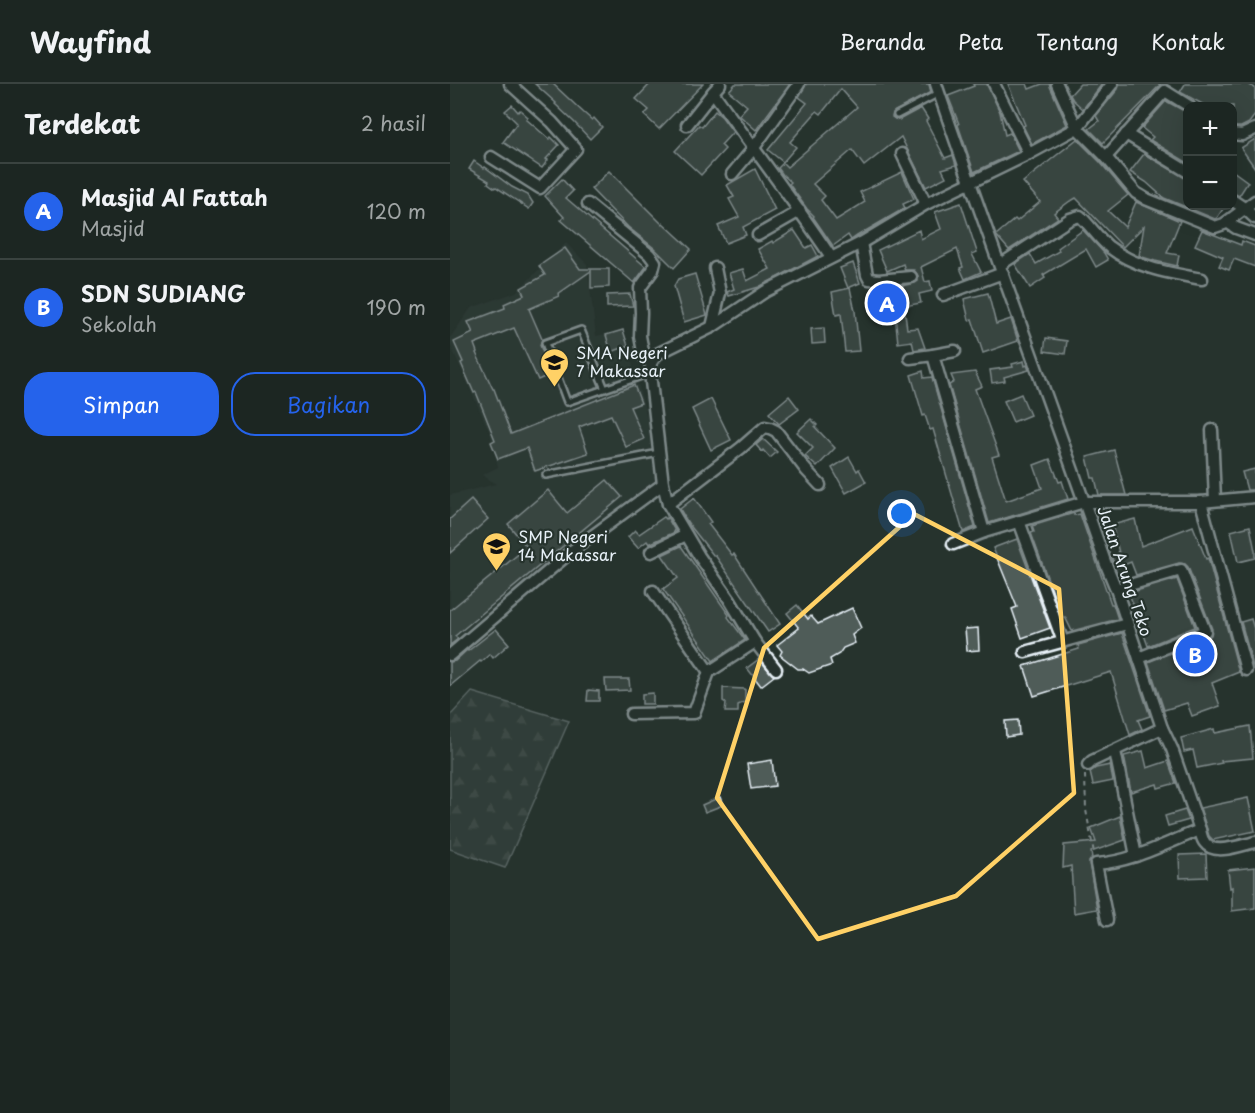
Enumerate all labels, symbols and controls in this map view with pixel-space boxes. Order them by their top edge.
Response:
text: Wayfind [30,20,151,63]
text: Beranda [840,25,925,57]
text: Peta [958,25,1003,57]
text: Tentang [1036,25,1118,57]
text: Kontak [1151,25,1225,57]
map controls [1183,102,1237,210]
button: + [1183,102,1237,156]
text: Terdekat [24,104,141,143]
text: 2 hasil [361,108,426,138]
button: − [1183,156,1237,210]
text: Masjid Al Fattah [81,180,268,213]
text: A [36,196,51,226]
text: 120 m [367,196,426,226]
text: Masjid [81,213,145,243]
text: SDN SUDIANG [81,276,246,309]
pin: A [868,280,906,326]
text: B [37,292,50,322]
text: 190 m [367,292,426,322]
text: Sekolah [81,309,157,339]
place label: SMA Negeri 7 Makassar [576,340,668,382]
school or university icon: SMA Negeri 7 Makassar [539,346,571,388]
button: Simpan [24,372,219,436]
button: Bagikan [231,372,426,436]
your location [887,499,916,528]
street label: Jalan Arung Teko [1092,502,1160,639]
place label: SMP Negeri 14 Makassar [518,524,617,566]
school or university icon: SMP Negeri 14 Makassar [481,530,513,572]
pin: B [1176,632,1214,676]

